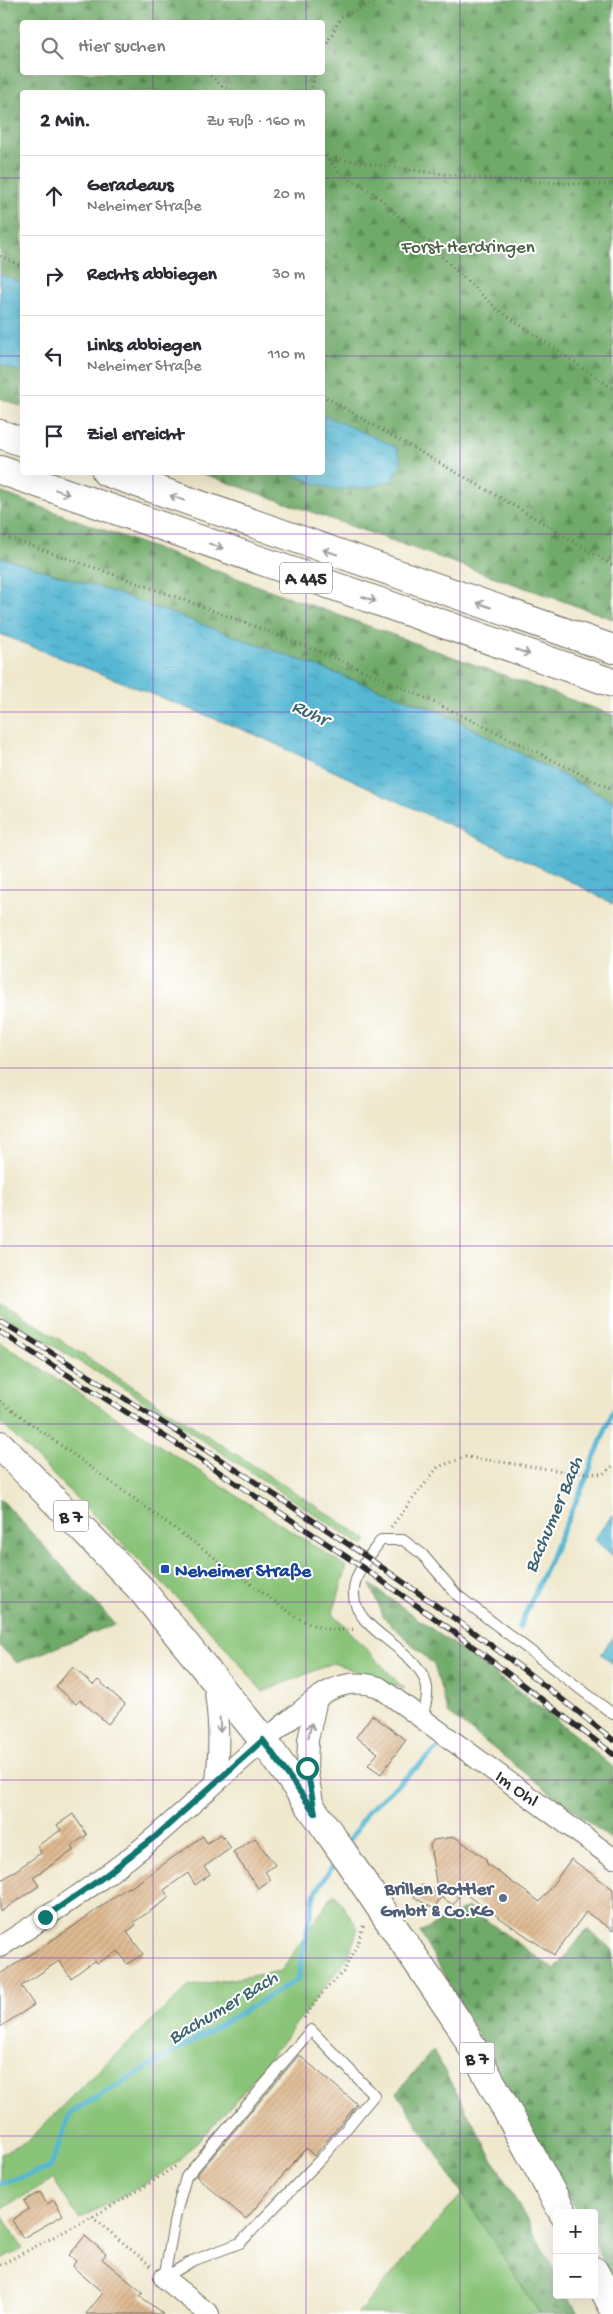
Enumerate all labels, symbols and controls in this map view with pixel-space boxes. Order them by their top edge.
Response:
search box [20,20,325,75]
icon: search [38,34,66,62]
text: Hier suchen [78,36,165,59]
text: 2 Min. [40,110,91,135]
text: Zu Fuß · 160 m [207,113,305,132]
text: Geradeaus [87,175,173,198]
icon: ahead [40,182,68,210]
text: 20 m [273,186,305,205]
text: Neheimer Straße [87,198,202,217]
park label: Forst Herdringen [400,237,535,260]
icon: right [40,262,68,290]
text: Rechts abbiegen [87,264,217,287]
text: 30 m [272,266,305,285]
text: Links abbiegen [87,335,201,358]
icon: left [40,342,68,370]
text: 110 m [268,346,305,365]
text: Neheimer Straße [87,358,202,377]
icon: arrive [40,422,68,450]
text: Ziel erreicht [87,424,184,447]
one-way arrow [54,488,70,497]
one-way arrow [170,493,185,502]
one-way arrow [207,542,223,552]
one-way arrow [323,547,339,556]
road number: A 445 [280,562,332,594]
one-way arrow [361,595,377,605]
one-way arrow [476,600,492,610]
one-way arrow [515,648,530,657]
water label: Ruhr [288,696,335,734]
water label: Bachumer Bach [521,1454,590,1577]
road number: B 7 [54,1500,88,1532]
place label: Neheimer Straße [175,1561,312,1584]
marker: Neheimer Straße [159,1563,171,1575]
one-way arrow [215,1717,224,1733]
one-way arrow [306,1722,315,1738]
route start [296,1757,319,1780]
street label: Im Ohl [490,1766,542,1813]
place label: Brillen Rottler GmbH & Co.KG [380,1879,495,1924]
marker: Brillen Rottler GmbH & Co.KG [497,1892,509,1904]
route end [34,1906,57,1929]
water label: Bachumer Bach [165,1967,283,2051]
road number: B 7 [460,2042,494,2074]
map controls [553,2209,598,2299]
button: + [553,2209,598,2254]
button: − [553,2254,598,2299]

